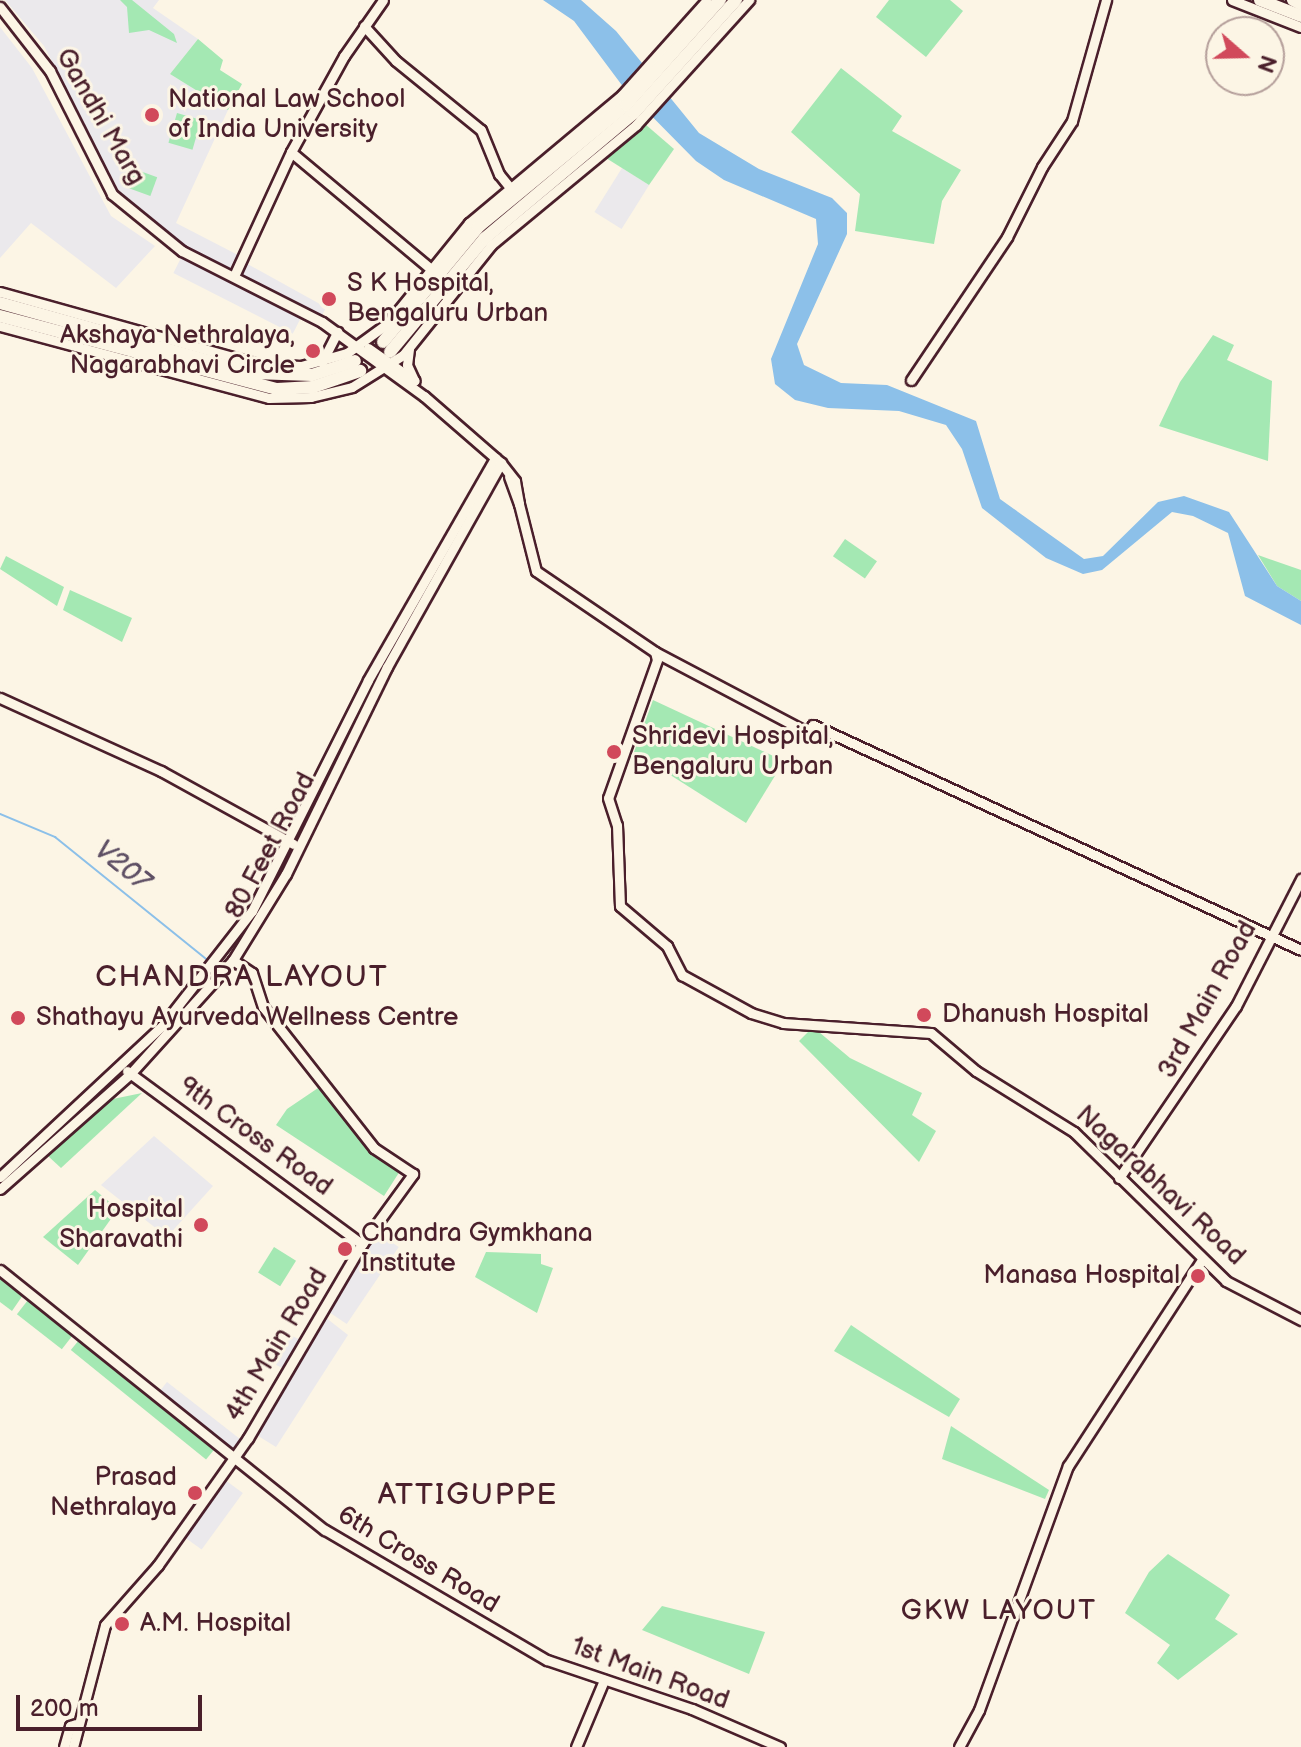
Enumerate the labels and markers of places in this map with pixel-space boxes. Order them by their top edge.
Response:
place label: National Law School of India University [168,84,406,146]
marker: National Law School of India University [143,106,161,124]
place label: S K Hospital, Bengaluru Urban [347,268,548,330]
marker: S K Hospital, Bengaluru Urban [318,288,340,310]
place label: Akshaya Nethralaya, Nagarabhavi Circle [60,320,295,382]
marker: Akshaya Nethralaya, Nagarabhavi Circle [302,340,324,362]
place label: Shridevi Hospital, Bengaluru Urban [632,721,834,782]
marker: Shridevi Hospital, Bengaluru Urban [603,741,625,763]
place label: Dhanush Hospital [942,999,1149,1031]
place label: Shathayu Ayurveda Wellness Centre [36,1002,459,1034]
marker: Dhanush Hospital [913,1004,935,1026]
marker: Shathayu Ayurveda Wellness Centre [7,1007,29,1029]
place label: Hospital Sharavathi [59,1194,183,1256]
marker: Hospital Sharavathi [190,1214,212,1236]
place label: Chandra Gymkhana Institute [361,1218,593,1280]
marker: Chandra Gymkhana Institute [336,1240,354,1258]
place label: Manasa Hospital [983,1260,1180,1292]
marker: Manasa Hospital [1187,1265,1209,1287]
place label: Prasad Nethralaya [50,1462,177,1524]
marker: Prasad Nethralaya [184,1482,206,1504]
place label: A.M. Hospital [140,1608,291,1640]
marker: A.M. Hospital [111,1613,133,1635]

